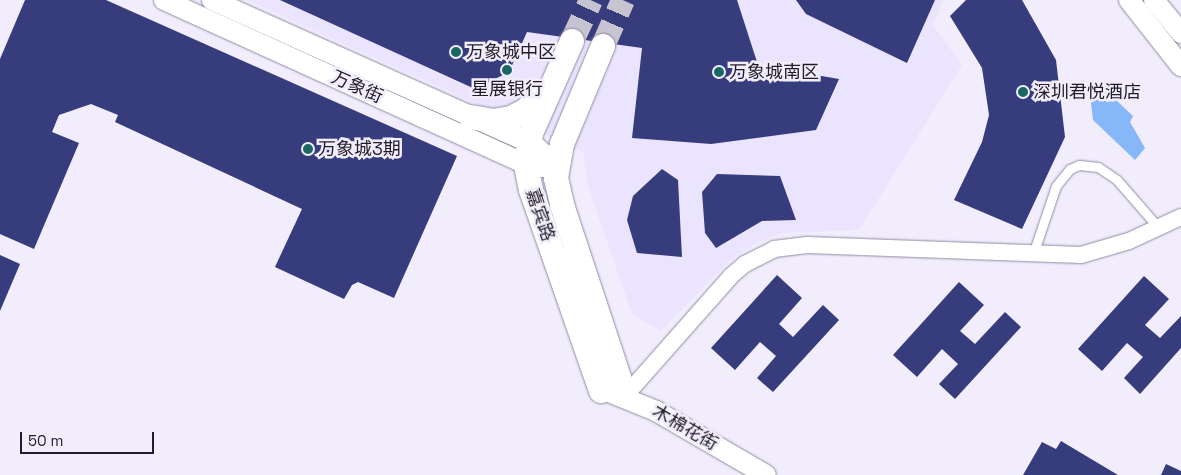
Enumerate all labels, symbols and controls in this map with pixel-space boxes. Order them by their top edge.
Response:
place label: 万象城中区 [466,41,556,63]
marker: 万象城中区 [450,46,462,58]
place label: 万象城南区 [729,61,819,83]
marker: 星展银行 [501,64,513,76]
street label: 万象街 [328,66,386,108]
marker: 万象城南区 [713,66,725,78]
place label: 星展银行 [471,78,543,100]
place label: 深圳君悦酒店 [1033,81,1141,103]
marker: 深圳君悦酒店 [1017,86,1029,98]
place label: 万象城3期 [318,138,401,160]
marker: 万象城3期 [302,143,314,155]
street label: 嘉宾路 [521,186,559,244]
street label: 木棉花街 [648,401,722,455]
scale bar [22,422,156,454]
text: 50 m [28,431,63,450]

